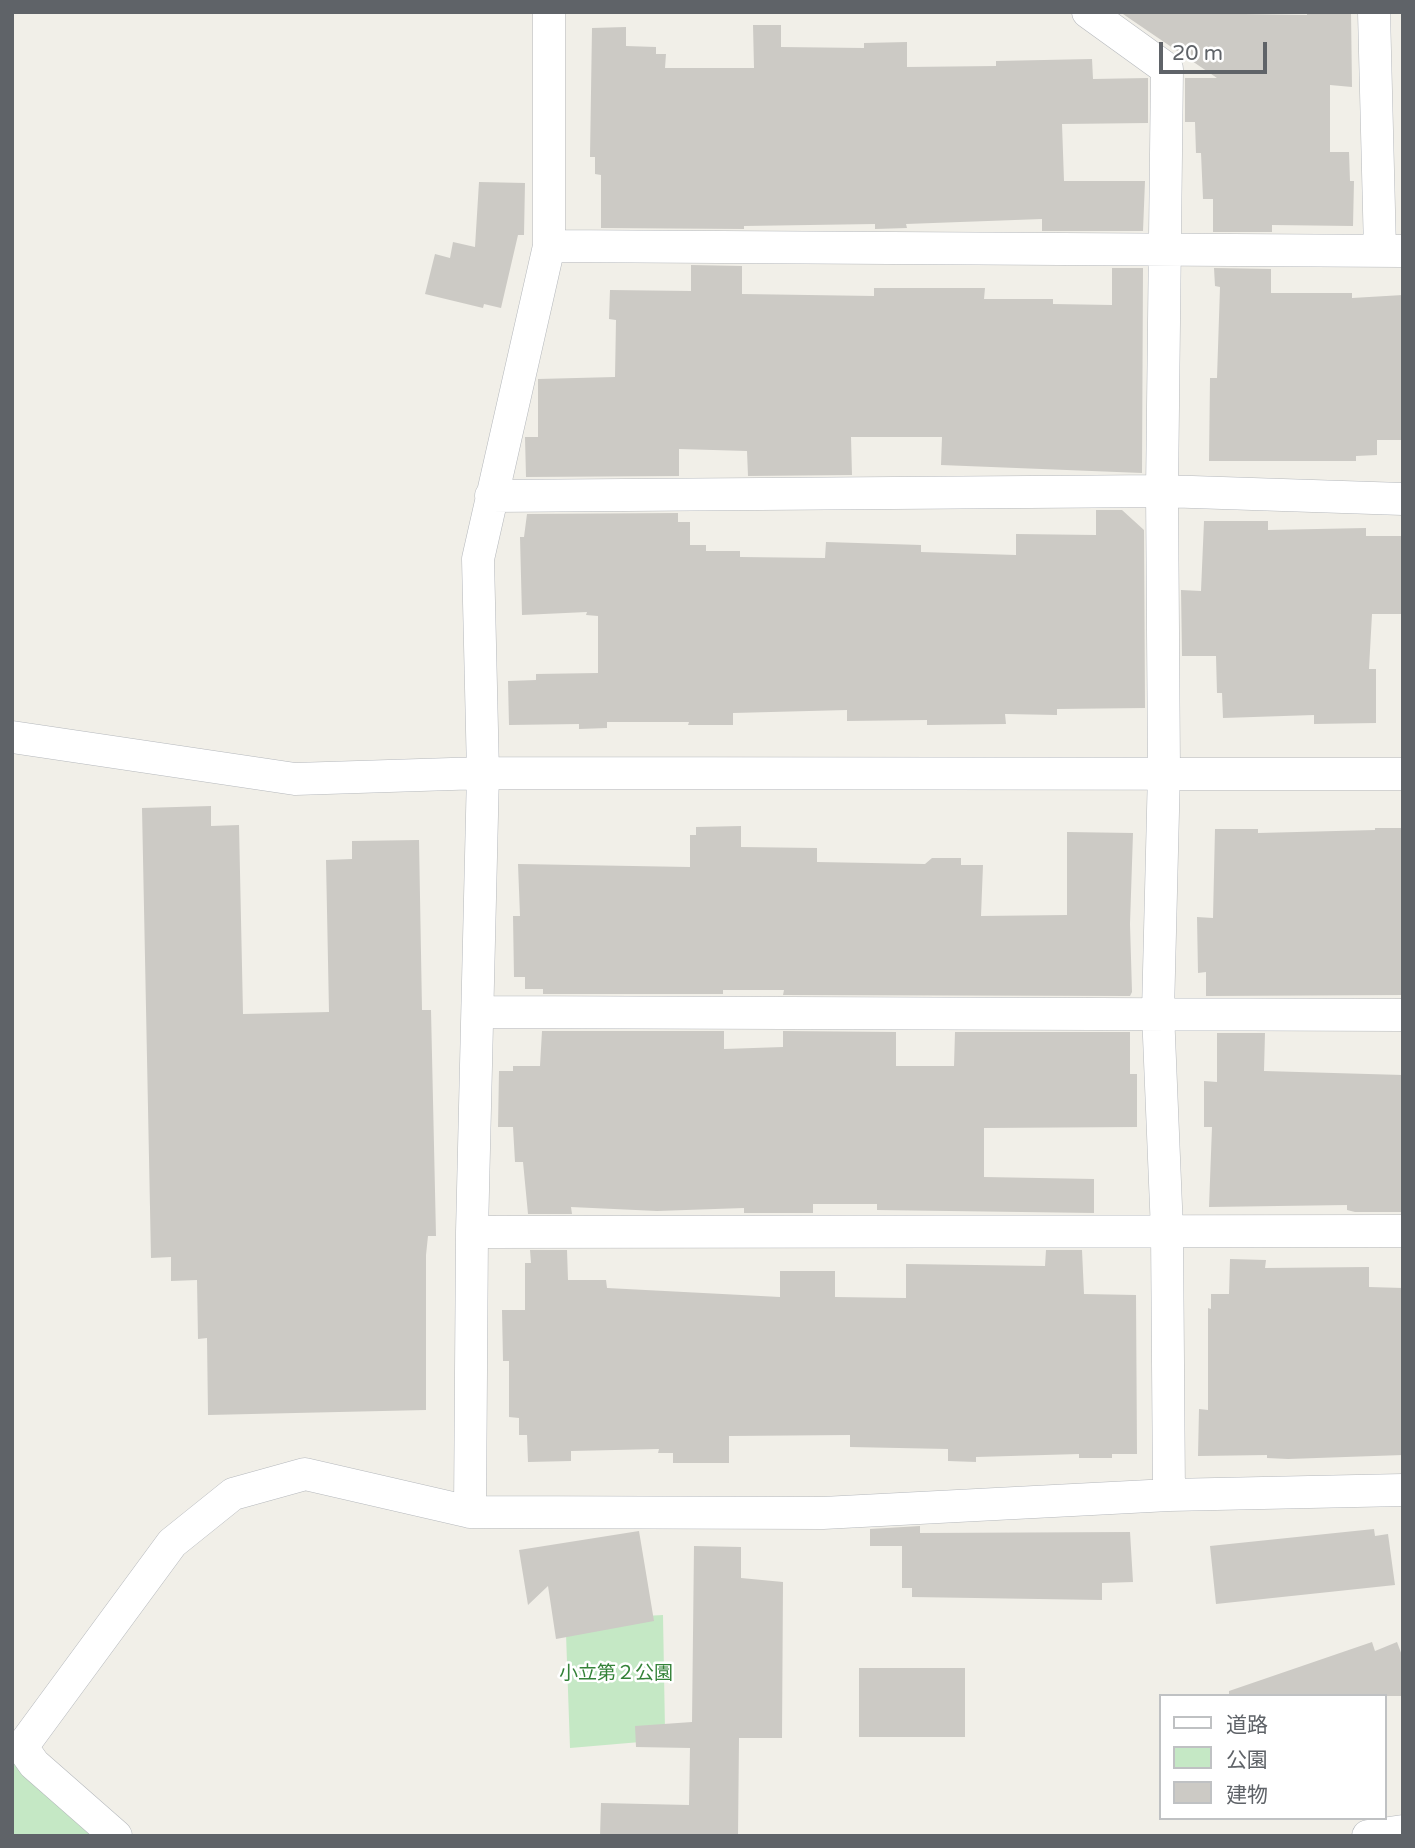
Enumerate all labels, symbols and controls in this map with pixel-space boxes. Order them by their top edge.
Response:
scale bar [1163,28,1272,72]
text: 20 m [1172,41,1223,66]
park label: 小立第２公園 [559,1663,673,1685]
legend [1160,1694,1387,1820]
text: 道路 [1226,1713,1268,1738]
text: 公園 [1226,1748,1268,1773]
text: 建物 [1226,1783,1268,1808]

